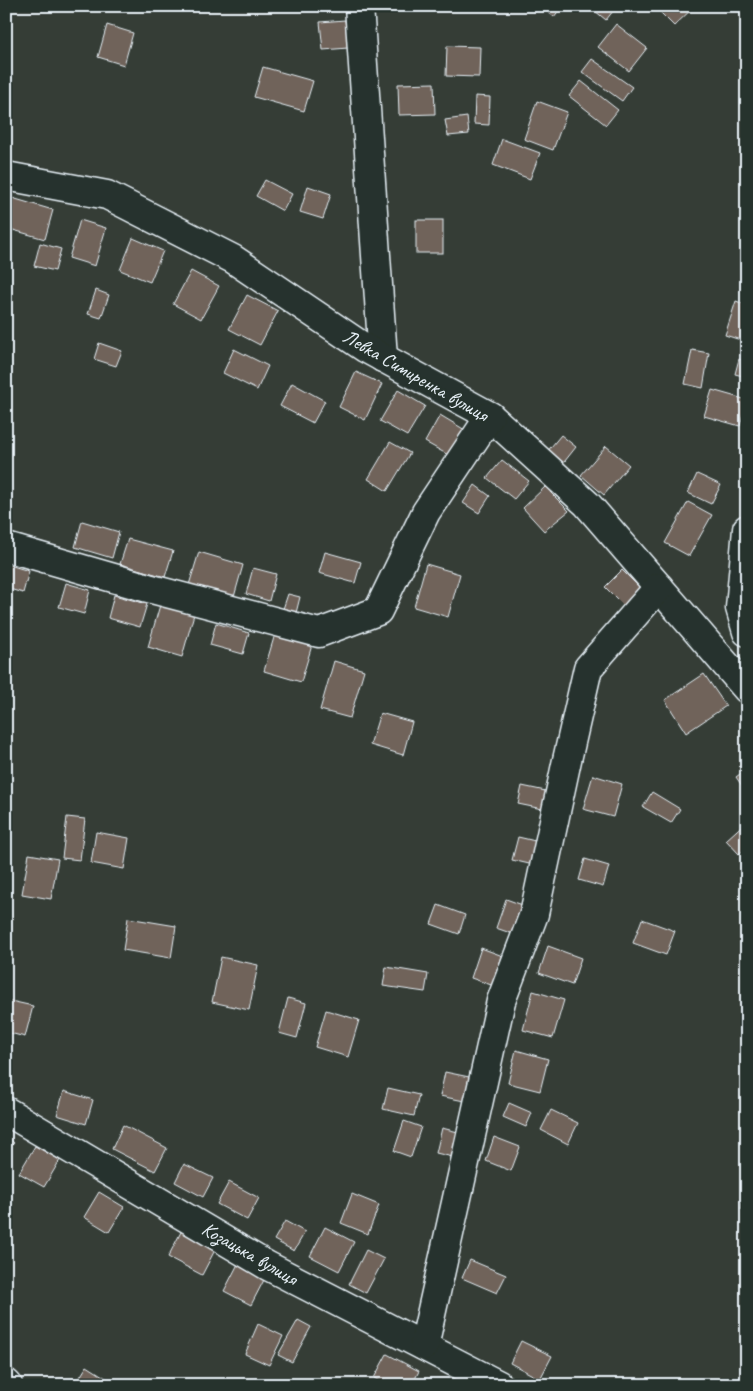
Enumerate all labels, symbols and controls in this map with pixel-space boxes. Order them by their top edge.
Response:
street label: Левка Симиренка вулиця [339,324,495,428]
street label: Козацька вулиця [197,1216,304,1293]

